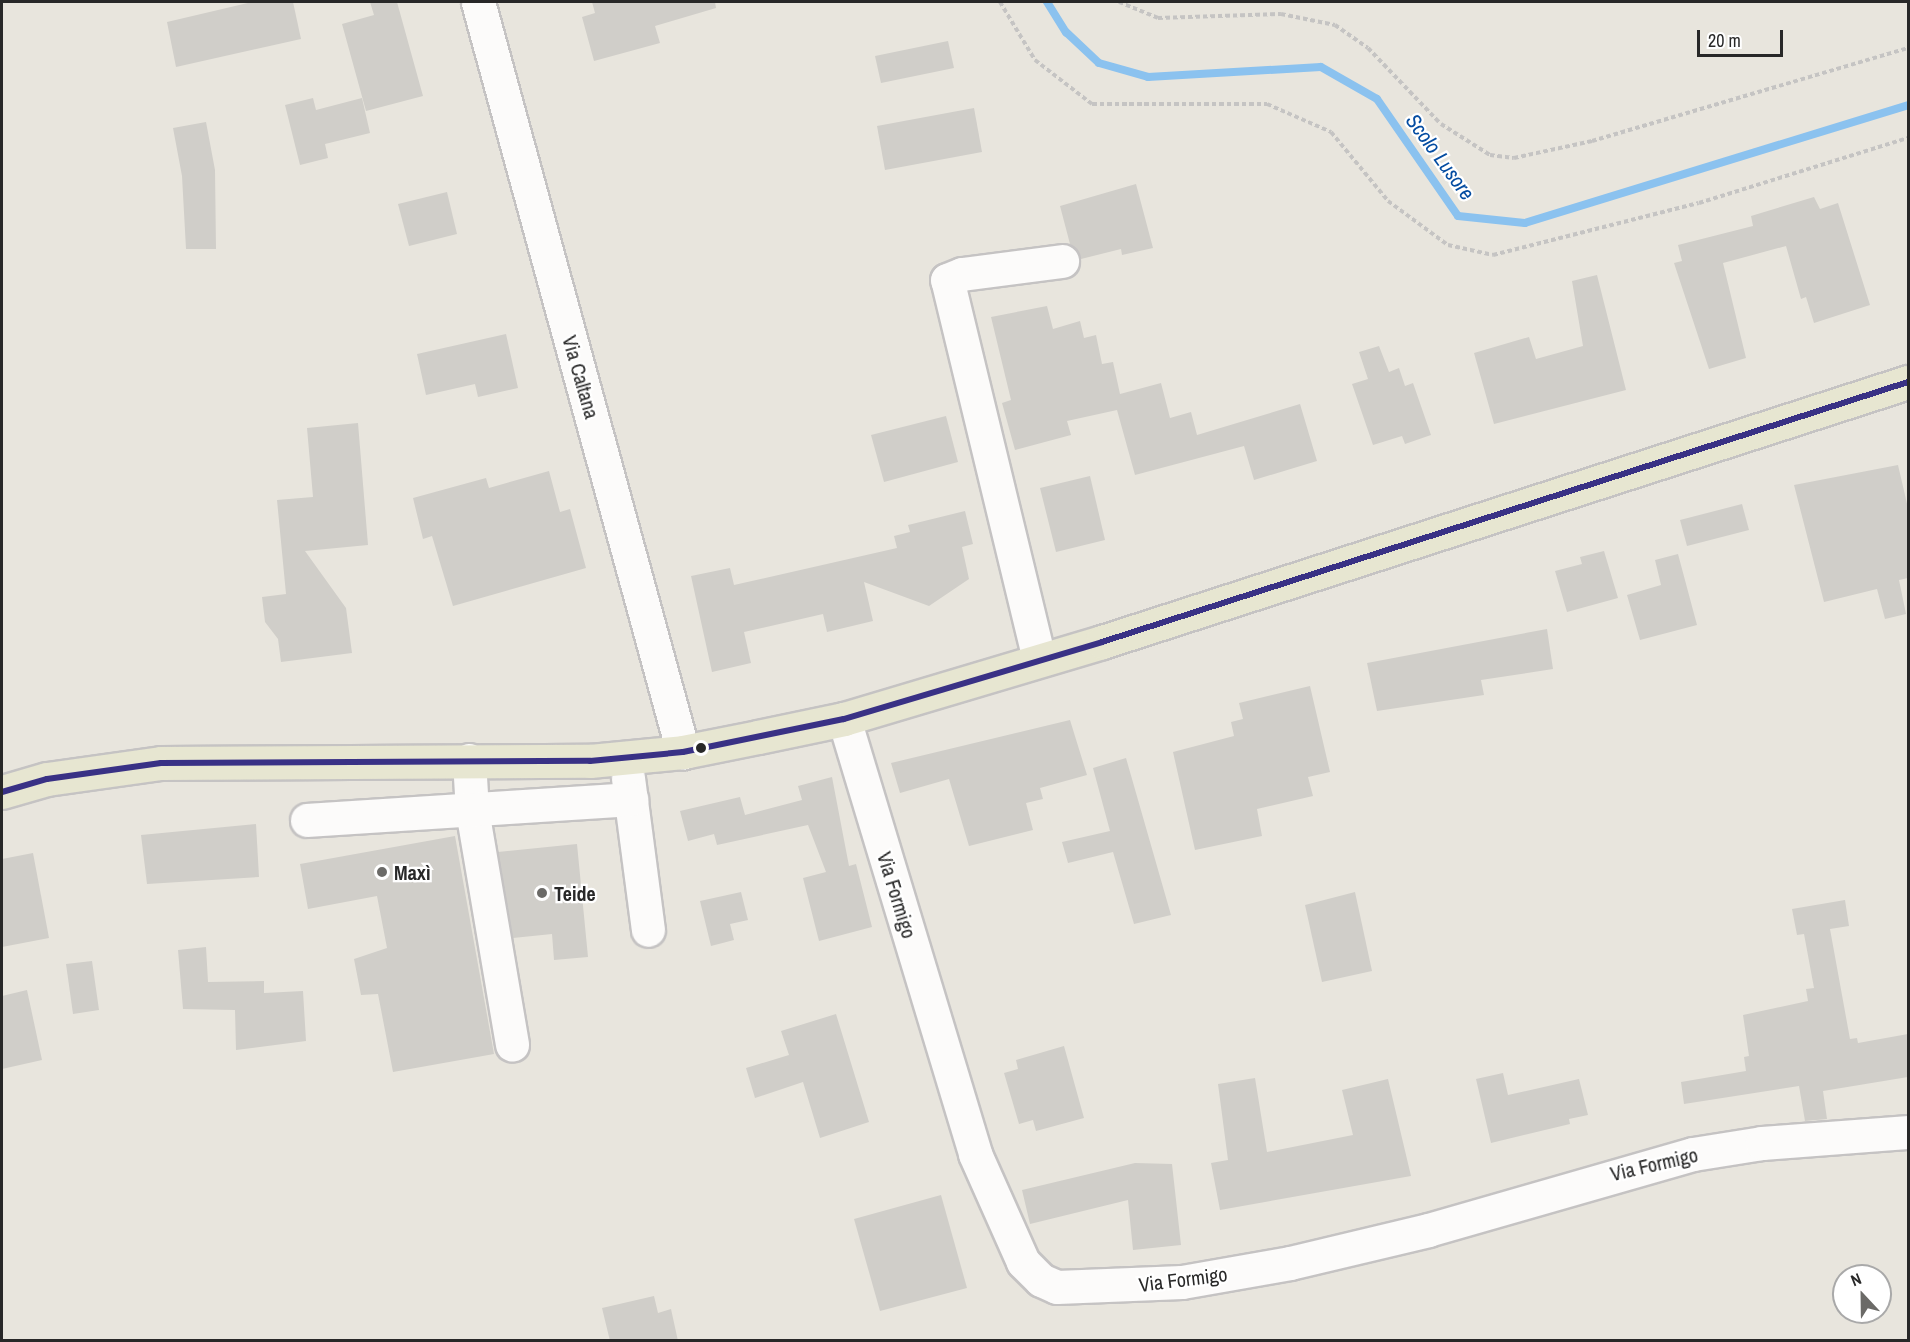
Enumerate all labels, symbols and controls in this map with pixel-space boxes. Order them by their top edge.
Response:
scale bar [1700,18,1786,56]
text: 20 m [1708,28,1741,53]
water label: Scolo Lusore [1400,109,1480,205]
street label: Via Caltana [558,333,604,421]
unlabelled marker [695,742,707,754]
street label: Via Formigo [872,849,922,941]
place label: Maxì [394,860,430,884]
marker: Maxì [375,865,389,879]
place label: Teide [554,881,596,905]
marker: Teide [535,886,549,900]
street label: Via Formigo [1608,1142,1700,1186]
street label: Via Formigo [1137,1262,1229,1296]
north arrow [1832,1264,1892,1324]
text: N [1847,1267,1865,1291]

